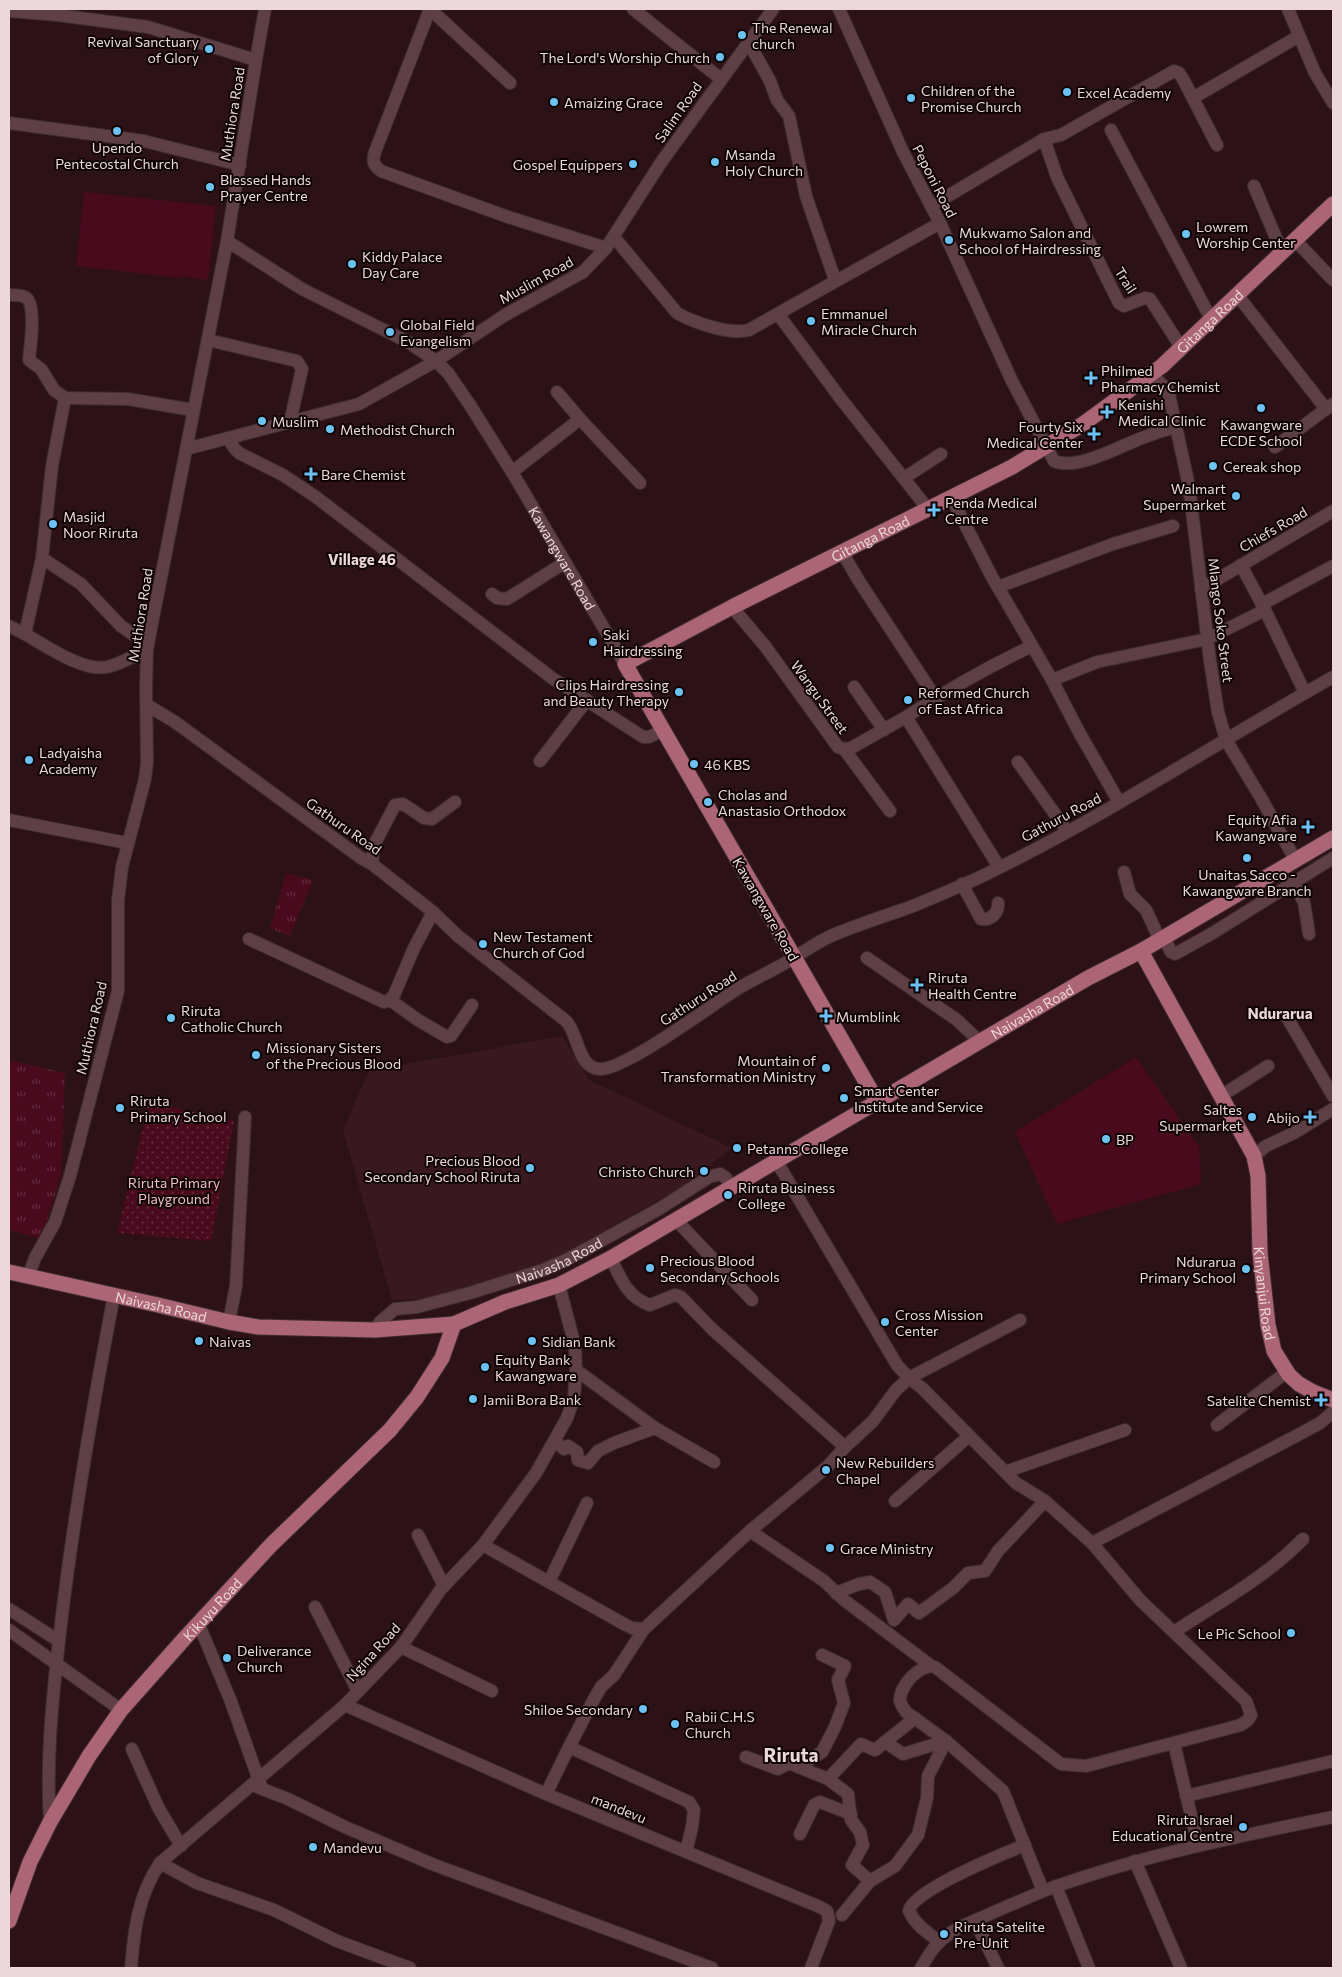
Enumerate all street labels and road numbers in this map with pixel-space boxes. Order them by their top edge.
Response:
street label: Muthiora Road [216,66,248,162]
street label: Salim Road [651,78,705,146]
street label: Peponi Road [909,142,961,220]
street label: Muslim Road [496,253,576,307]
street label: Trail [1111,264,1141,296]
street label: Gitanga Road [1173,286,1246,357]
street label: Kawangware Road [526,503,600,613]
street label: Chiefs Road [1236,503,1310,555]
street label: Gitanga Road [828,511,912,565]
street label: Mlango Soko Street [1205,557,1237,683]
street label: Muthiora Road [124,567,156,663]
street label: Wangu Street [788,657,852,737]
street label: Gathuru Road [1018,789,1104,845]
street label: Gathuru Road [303,794,385,858]
street label: Kawangware Road [729,854,803,964]
street label: Gathuru Road [656,967,740,1029]
street label: Muthiora Road [72,980,110,1076]
street label: Naivasha Road [987,980,1076,1042]
street label: Naivasha Road [514,1233,605,1287]
street label: Kinyanjui Road [1251,1246,1280,1341]
street label: Naivasha Road [114,1287,209,1325]
street label: Kikuyu Road [179,1574,245,1644]
street label: Ngina Road [342,1619,404,1685]
street label: mandevu [589,1789,649,1827]

